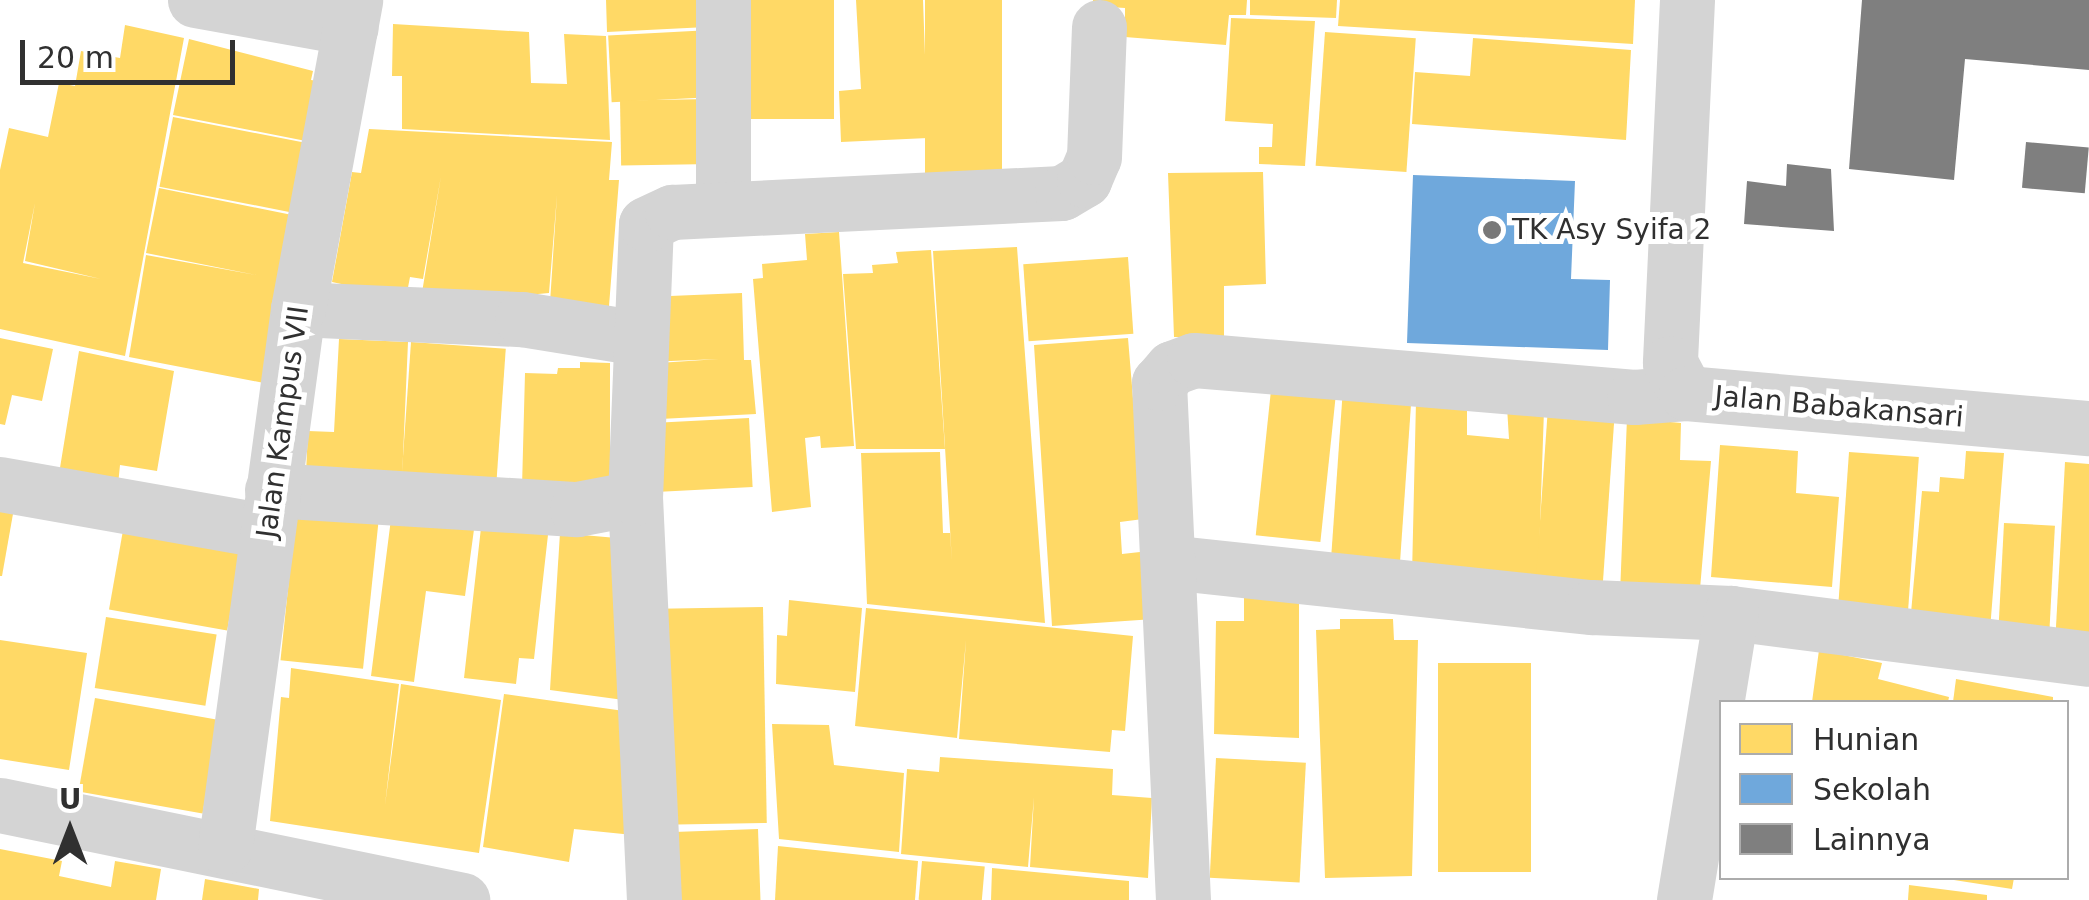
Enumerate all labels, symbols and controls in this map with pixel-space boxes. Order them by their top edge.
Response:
scale bar [25,20,240,82]
text: 20 m [37,40,114,75]
place label: TK Asy Syifa 2 [1512,213,1711,247]
marker: TK Asy Syifa 2 [1481,219,1503,241]
street label: Jalan Kampus VII [250,304,316,540]
street label: Jalan Babakansari [1713,379,1965,435]
legend [1719,700,2069,880]
text: Hunian [1813,722,1919,757]
text: Sekolah [1813,772,1931,807]
north arrow [20,780,120,880]
text: U [59,783,81,816]
text: Lainnya [1813,822,1931,857]

